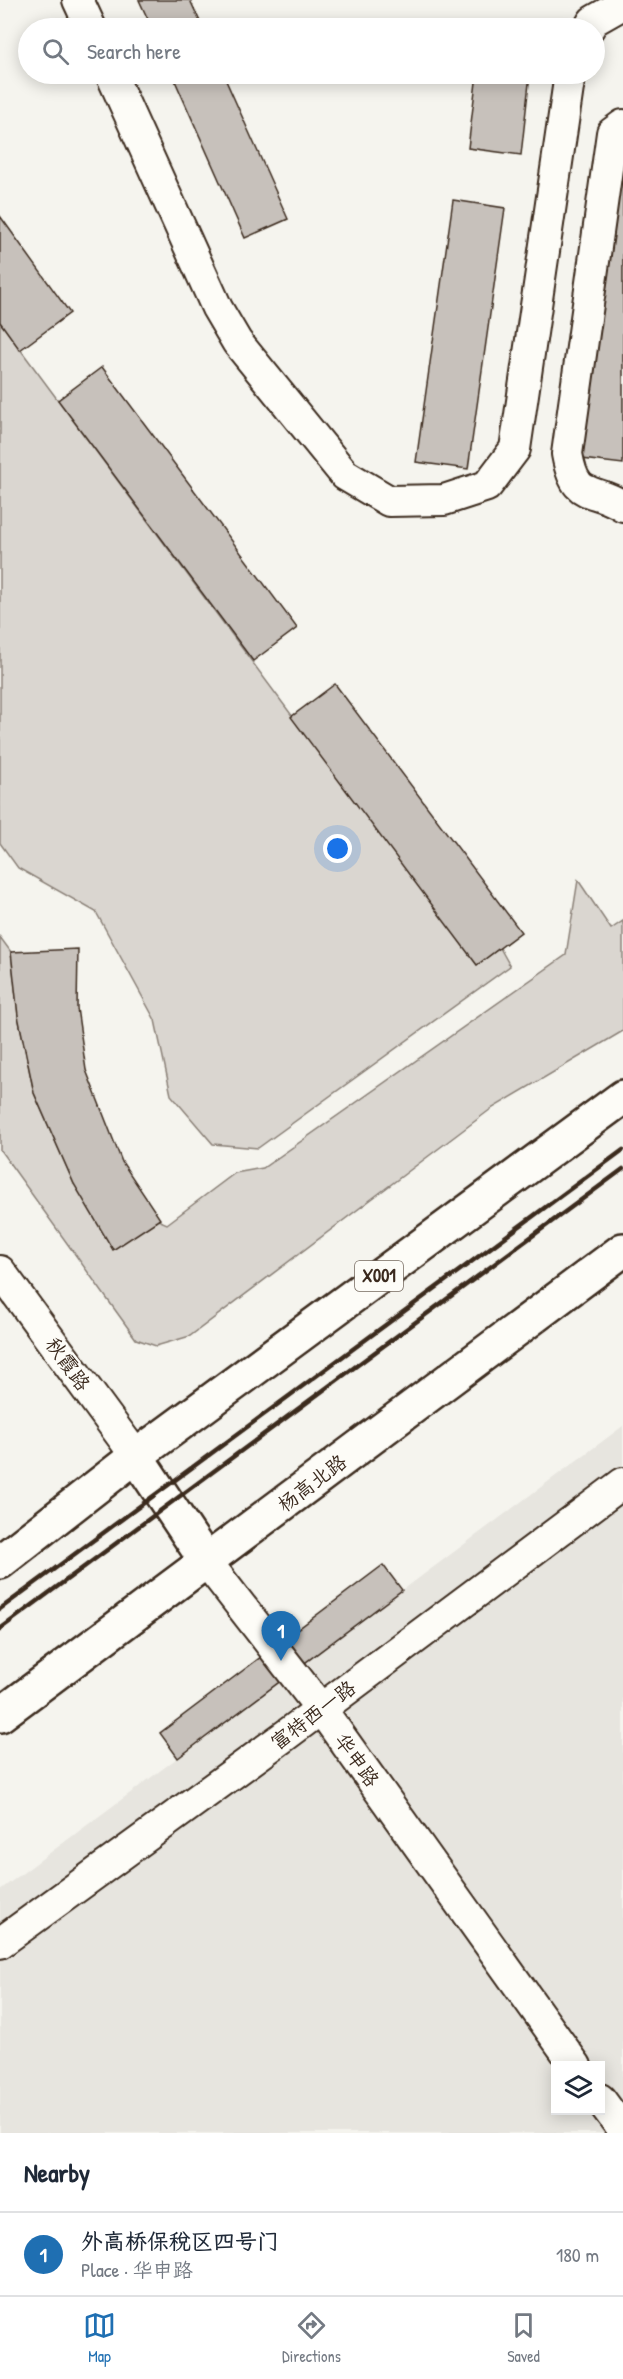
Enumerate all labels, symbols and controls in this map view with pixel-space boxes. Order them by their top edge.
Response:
search box [18,18,605,84]
icon: search [39,35,72,68]
text: Search here [87,36,181,66]
your location [323,834,352,863]
road number: X001 [355,1261,403,1291]
street label: 秋霞路 [40,1332,98,1397]
street label: 杨高北路 [272,1447,353,1517]
pin: 1 [262,1612,300,1661]
street label: 富特西一路 [265,1673,362,1755]
street label: 华申路 [329,1728,387,1793]
map controls [551,2061,605,2115]
button: layers [551,2061,605,2115]
text: Nearby [24,2155,90,2190]
text: 外高桥保税区四号门 [81,2226,279,2256]
text: 1 [40,2241,47,2268]
text: 180 m [556,2241,599,2268]
text: Place · 华申路 [81,2256,193,2283]
tab: Map [83,2309,116,2367]
tab: Directions [282,2309,341,2367]
tab: Saved [507,2309,540,2367]

